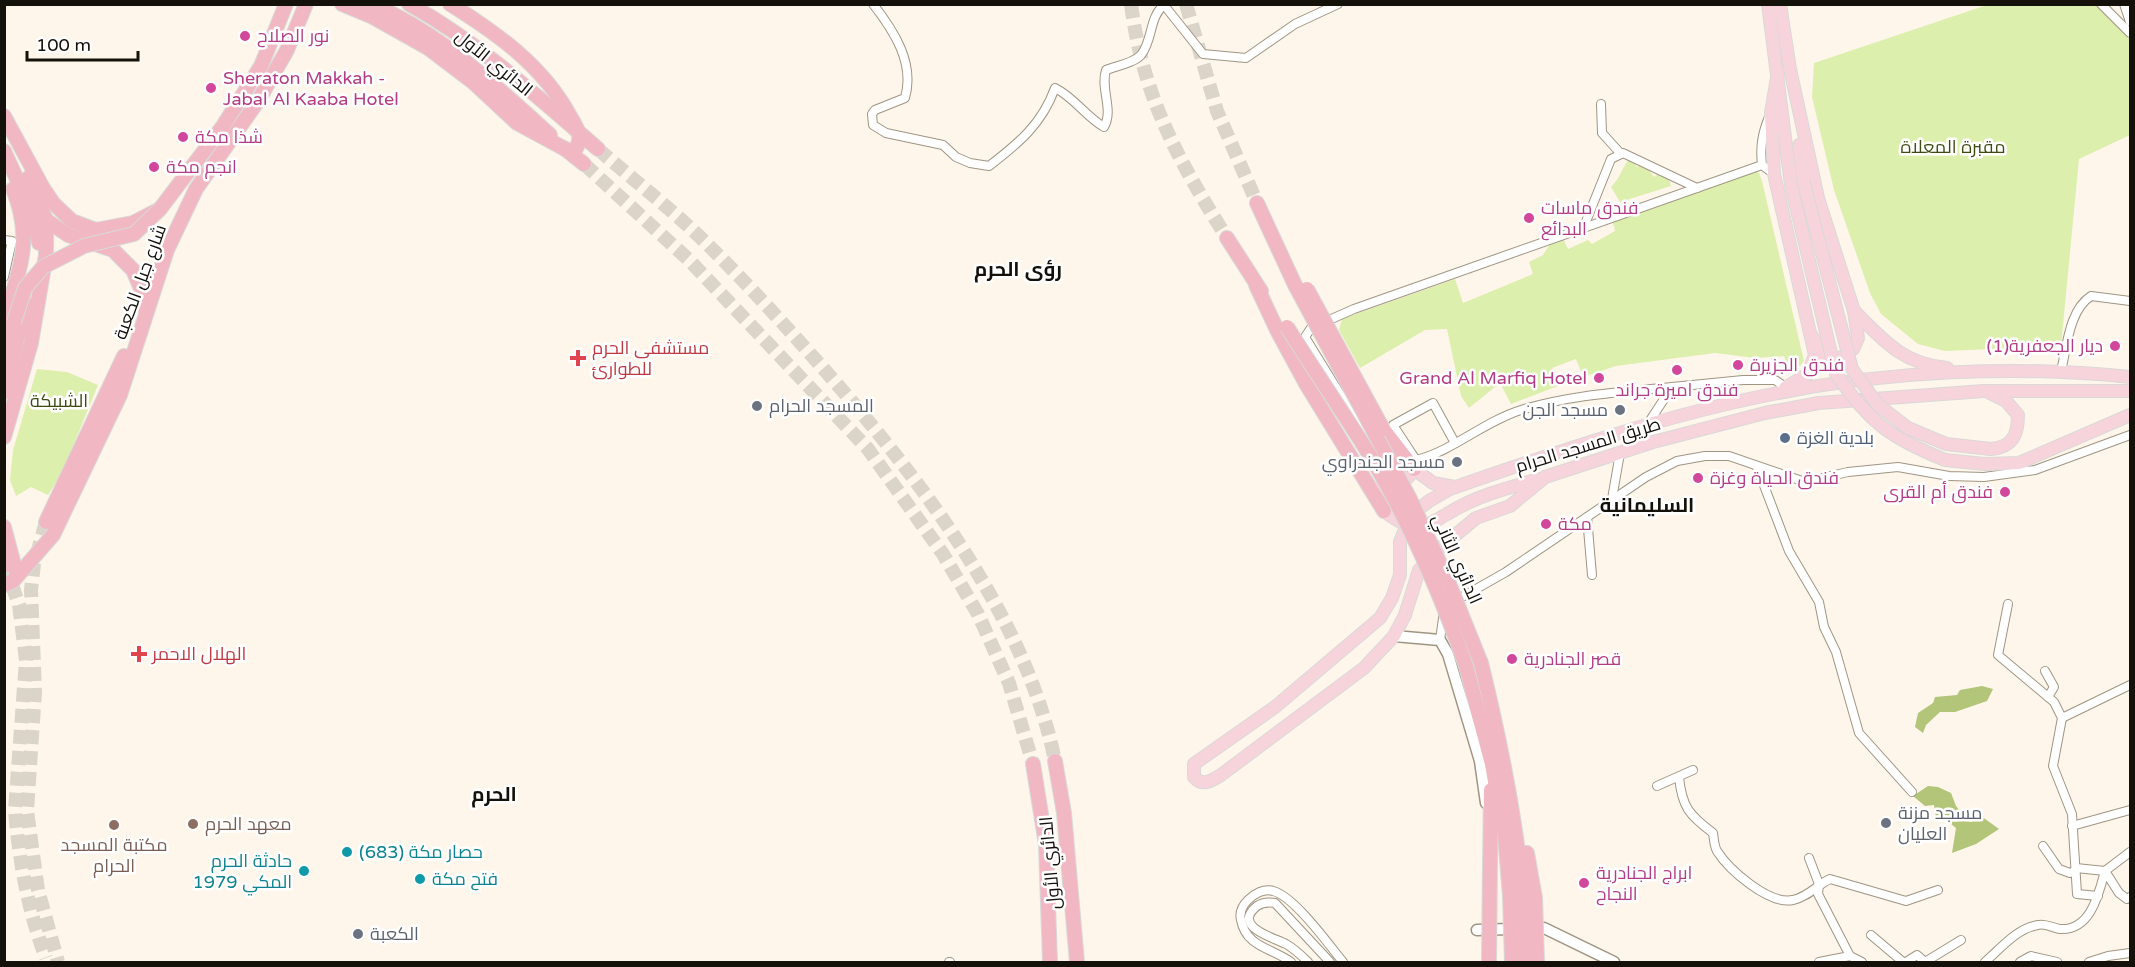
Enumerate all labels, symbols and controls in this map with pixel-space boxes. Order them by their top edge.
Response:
scale bar [27,24,138,62]
place label: نور الصلاح [257,25,329,48]
street label: الدائري الأول [449,25,537,103]
marker: نور الصلاح [238,29,252,43]
text: 100 m [36,34,91,56]
place label: Sheraton Makkah - Jabal Al Kaaba Hotel [223,67,399,110]
marker: Sheraton Makkah - Jabal Al Kaaba Hotel [204,81,218,95]
place label: شذا مكة [195,126,263,148]
marker: شذا مكة [176,130,190,144]
park label: مقبرة المعلاة [1901,136,2005,158]
place label: انجم مكة [166,156,237,179]
marker: انجم مكة [147,160,161,174]
place label: فندق ماسات البدائع [1541,197,1638,241]
marker: فندق ماسات البدائع [1522,211,1536,225]
street label: شارع جبل الكعبة [109,221,172,343]
district label: رؤى الحرم [974,258,1062,283]
place label: ديار الجعفرية(1) [1987,335,2103,357]
place label: مستشفى الحرم للطوارئ [592,337,709,380]
marker: ديار الجعفرية(1) [2108,339,2122,353]
marker: مستشفى الحرم للطوارئ [569,349,587,367]
place label: فندق الجزيرة [1750,354,1844,377]
marker: فندق الجزيرة [1731,358,1745,372]
marker: فندق اميرة جراند [1670,363,1684,377]
place label: Grand Al Marfiq Hotel [1399,367,1587,389]
marker: Grand Al Marfiq Hotel [1592,371,1606,385]
place label: فندق اميرة جراند [1615,379,1739,402]
park label: الشبيكة [30,390,88,412]
place label: المسجد الحرام [769,395,874,418]
marker: المسجد الحرام [750,399,764,413]
place label: مسجد الجن [1523,399,1608,421]
marker: مسجد الجن [1613,403,1627,417]
street label: طريق المسجد الحرام [1513,412,1664,478]
place label: بلدية الغزة [1797,427,1874,449]
marker: بلدية الغزة [1778,431,1792,445]
place label: مسجد الجندراوي [1322,451,1445,476]
marker: مسجد الجندراوي [1450,455,1464,469]
place label: فندق الحياة وغزة [1710,467,1839,490]
marker: فندق الحياة وغزة [1691,471,1705,485]
place label: فندق أم القرى [1883,481,1993,504]
marker: فندق أم القرى [1998,485,2012,499]
district label: السليمانية [1600,494,1694,518]
street label: الدائري الثاني [1425,510,1487,609]
place label: مكة [1558,513,1592,535]
marker: مكة [1539,517,1553,531]
place label: الهلال الاحمر [151,643,246,665]
marker: الهلال الاحمر [130,645,148,663]
place label: قصر الجنادرية [1524,648,1621,670]
marker: قصر الجنادرية [1505,652,1519,666]
district label: الحرم [471,783,517,808]
place label: مسجد مزنة العليان [1898,802,1982,845]
place label: معهد الحرم [205,813,292,836]
street label: الدائري الأول [1035,815,1068,911]
marker: مسجد مزنة العليان [1879,816,1893,830]
marker: معهد الحرم [186,817,200,831]
marker: مكتبة المسجد الحرام [107,818,121,832]
place label: مكتبة المسجد الحرام [61,834,167,878]
place label: حصار مكة (683) [359,841,483,863]
marker: حصار مكة (683) [340,845,354,859]
place label: حادثة الحرم المكي 1979 [192,850,292,896]
place label: ابراج الجنادرية النجاح [1596,862,1692,906]
marker: حادثة الحرم المكي 1979 [297,864,311,878]
place label: فتح مكة [432,868,498,891]
marker: فتح مكة [413,872,427,886]
marker: ابراج الجنادرية النجاح [1577,876,1591,890]
place label: الكعبة [370,923,419,945]
marker: الكعبة [351,927,365,941]

